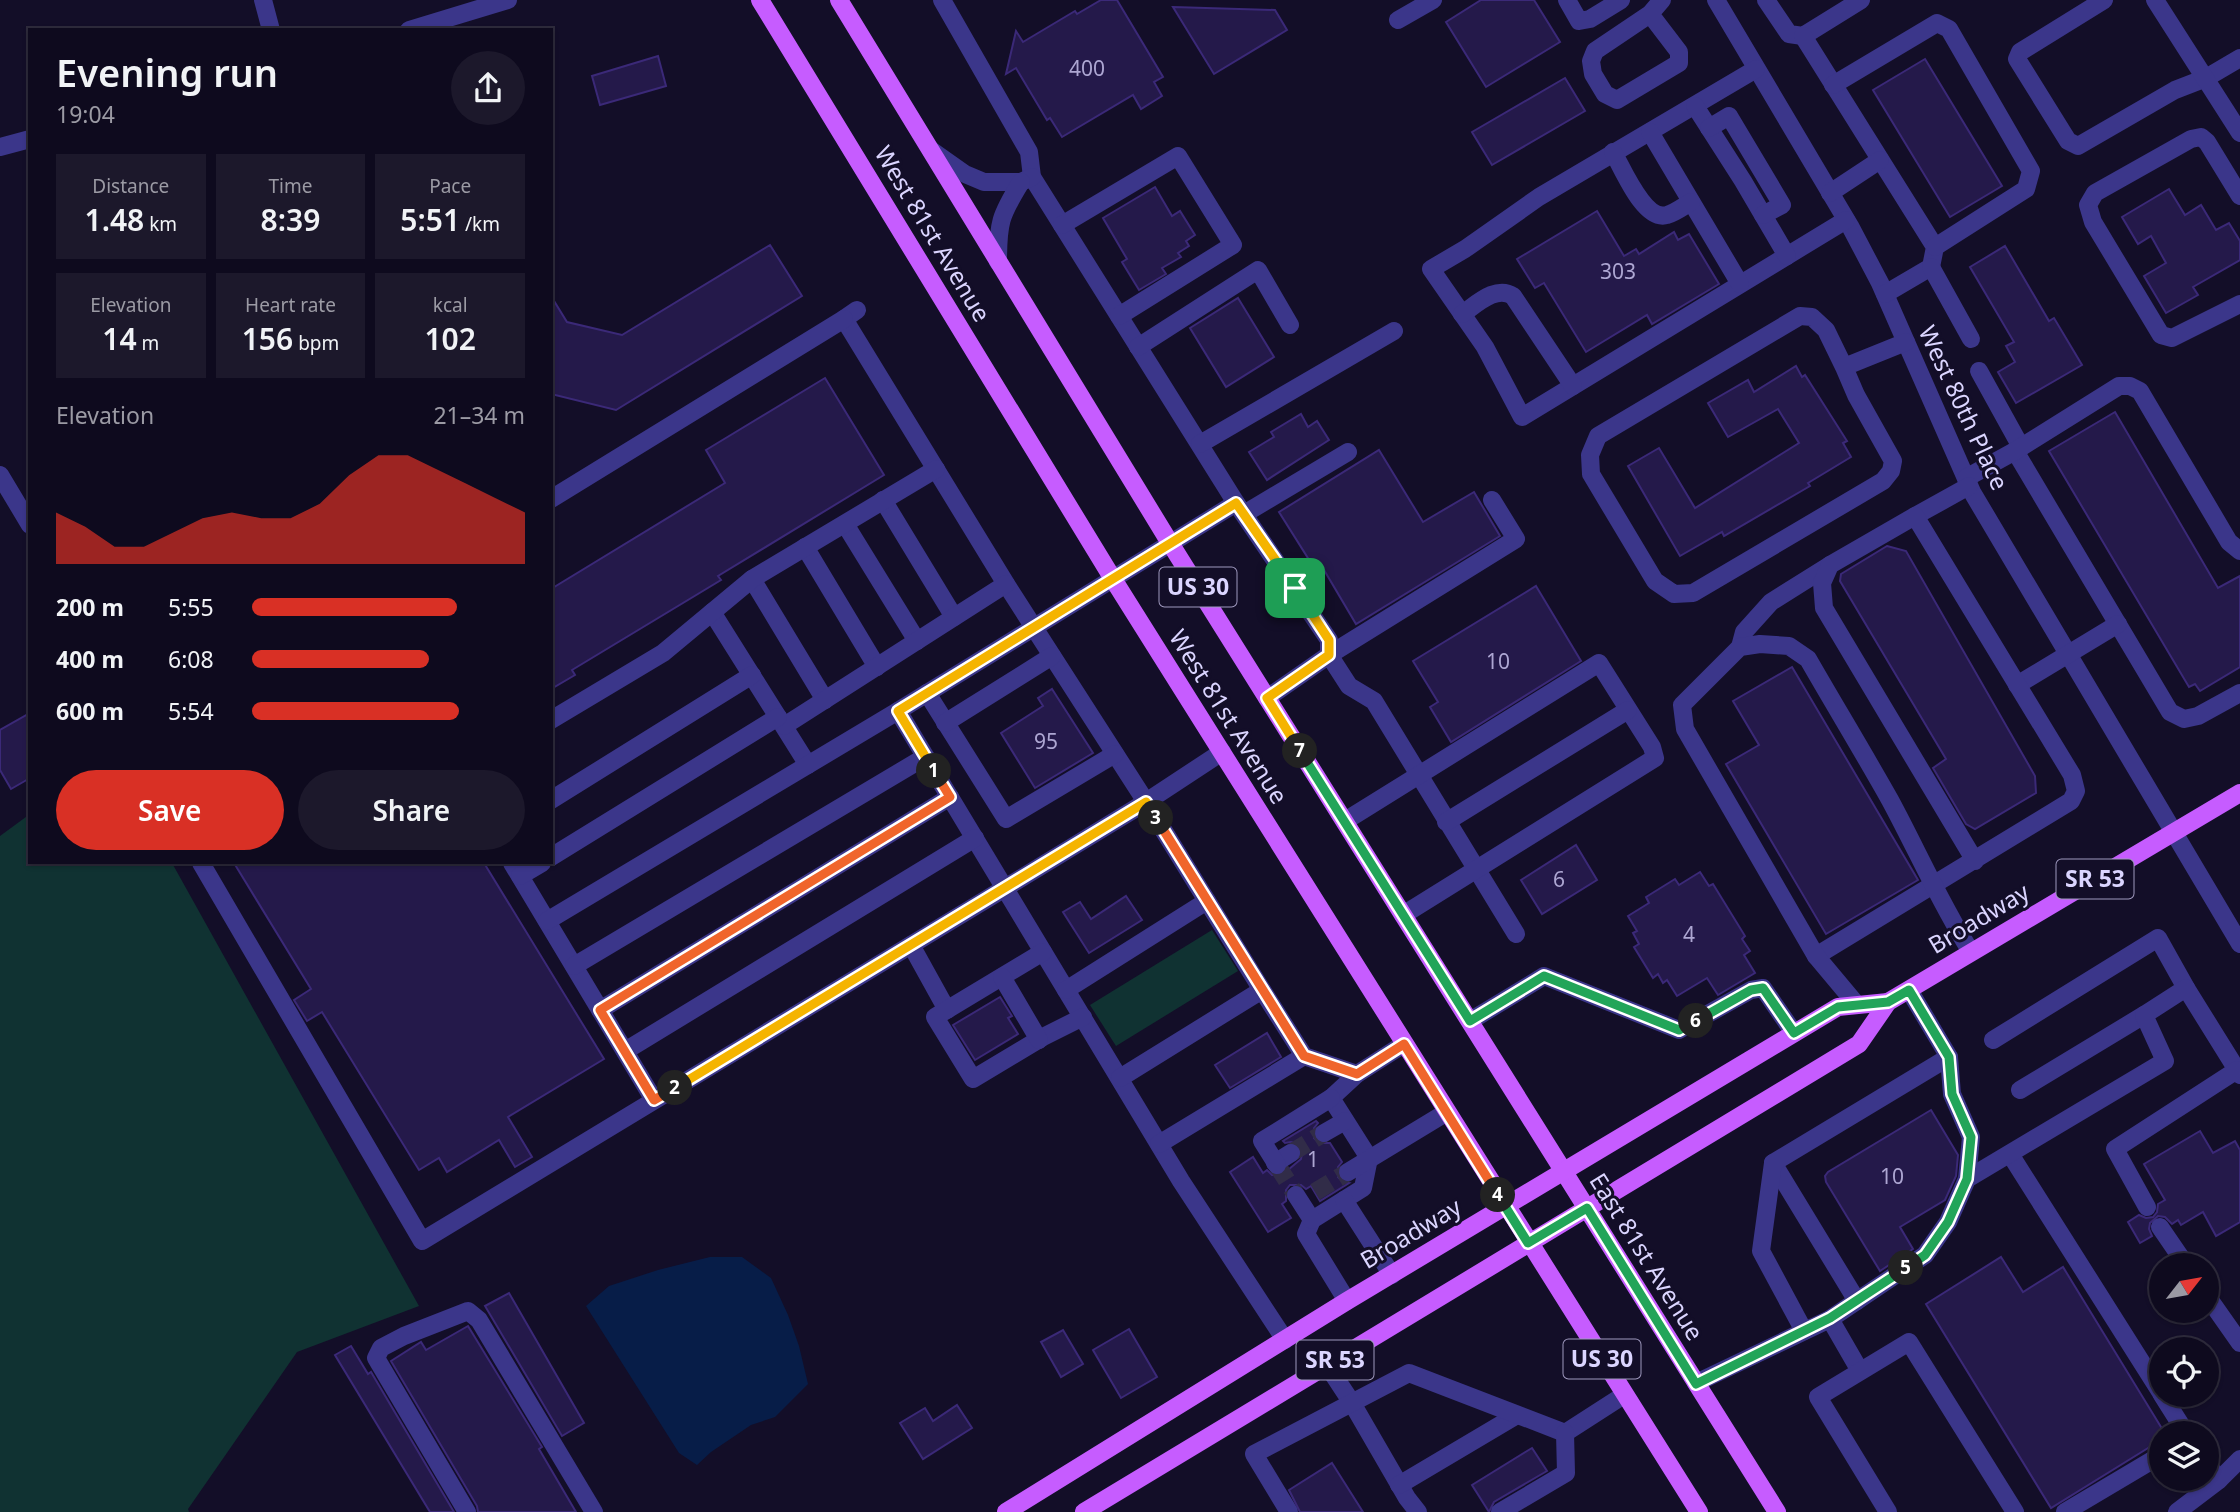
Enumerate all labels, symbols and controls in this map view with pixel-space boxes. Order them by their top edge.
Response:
text: Evening run [56,46,278,98]
button: share [451,51,525,125]
house number: 400 [1069,54,1105,82]
text: 19:04 [56,98,115,130]
street label: West 81st Avenue [868,139,999,327]
text: Distance [92,173,169,199]
text: Time [269,173,312,199]
text: Pace [429,173,471,199]
text: 1.48 [85,199,144,240]
text: 8:39 [261,199,320,240]
text: 5:51 [400,199,460,240]
text: km [144,211,177,237]
text: /km [460,211,500,237]
house number: 303 [1600,257,1636,285]
text: Elevation [90,292,171,318]
text: Heart rate [245,292,336,318]
text: kcal [433,292,468,318]
text: 14 [102,318,137,359]
text: 156 [242,318,293,359]
text: 102 [424,318,476,359]
street label: West 80th Place [1912,320,2017,495]
text: m [137,330,159,356]
text: bpm [293,330,339,356]
text: Elevation [56,399,154,431]
text: 21–34 m [433,399,525,431]
pin [1265,558,1325,618]
road number: US 30 [1160,568,1236,607]
icon: arrive [1276,569,1314,607]
text: 200 m [56,591,124,623]
text: 5:55 [168,591,214,623]
street label: West 81st Avenue [1162,623,1296,810]
text: 400 m [56,643,124,675]
text: 6:08 [168,643,214,675]
house number: 10 [1486,647,1510,675]
text: 600 m [56,695,124,727]
text: 5:54 [168,695,214,727]
house number: 95 [1034,727,1058,755]
pin: 7 [1282,734,1318,768]
text: 7 [1294,737,1305,763]
pin: 1 [916,754,951,788]
text: 1 [928,757,939,783]
button: Save [56,770,284,850]
button: Share [298,770,525,850]
pin: 3 [1138,800,1174,836]
text: 3 [1150,804,1161,830]
road number: SR 53 [2056,860,2134,898]
house number: 6 [1553,865,1565,893]
street label: Broadway [1922,874,2036,961]
house number: 4 [1683,920,1695,948]
pin: 6 [1678,1004,1714,1038]
text: 6 [1690,1007,1701,1033]
pin: 2 [658,1070,692,1106]
text: 2 [669,1074,680,1100]
house number: 1 [1307,1145,1319,1173]
house number: 10 [1880,1162,1904,1190]
street label: East 81st Avenue [1583,1166,1712,1346]
pin: 4 [1480,1178,1516,1212]
text: 4 [1492,1181,1503,1207]
street label: Broadway [1354,1189,1468,1276]
pin: 5 [1888,1250,1924,1286]
north arrow [2149,1253,2219,1323]
map controls [2149,1253,2219,1491]
text: 5 [1900,1254,1911,1280]
button: locate [2149,1337,2219,1407]
road number: SR 53 [1296,1340,1374,1380]
road number: US 30 [1564,1340,1640,1378]
button: layers [2149,1421,2219,1491]

